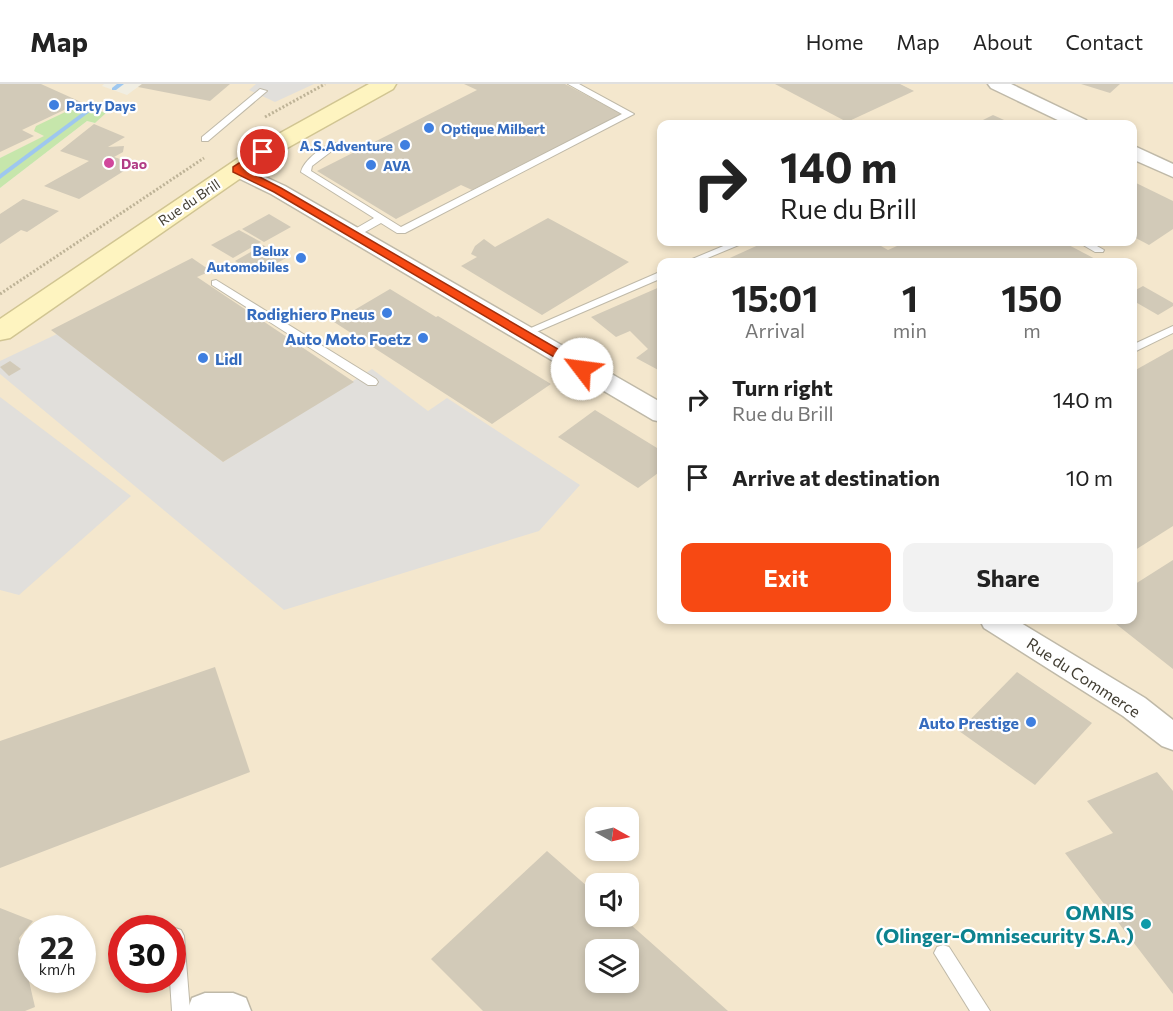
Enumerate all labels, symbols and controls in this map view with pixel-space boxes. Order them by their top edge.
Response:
text: Map [30,24,88,58]
text: Home [806,29,863,54]
text: Map [896,29,940,54]
text: About [973,29,1032,54]
text: Contact [1065,29,1143,54]
place label: Party Days [66,97,136,114]
marker: Party Days [47,98,61,112]
place label: Optique Milbert [441,120,545,137]
marker: Optique Milbert [422,121,436,135]
pin [237,126,288,177]
icon: arrive [246,135,279,168]
place label: A.S.Adventure [300,137,393,154]
marker: A.S.Adventure [398,138,412,152]
text: 140 m [780,140,897,192]
icon: right [681,144,759,222]
place label: Dao [121,155,147,172]
marker: Dao [102,156,116,170]
place label: AVA [383,157,411,174]
marker: AVA [364,158,378,172]
street label: Rue du Brill [155,175,223,229]
text: Rue du Brill [780,192,917,225]
place label: Belux Automobiles [206,242,289,275]
marker: Belux Automobiles [294,251,308,265]
text: 15:01 [731,275,818,319]
text: 1 [902,275,918,319]
text: 150 [1001,275,1063,319]
place label: Rodighiero Pneus [247,304,375,323]
marker: Rodighiero Pneus [380,306,394,320]
text: Arrival [745,318,805,342]
text: min [893,318,927,342]
text: m [1023,318,1041,342]
place label: Auto Moto Foetz [285,329,411,348]
marker: Auto Moto Foetz [416,331,430,345]
position arrow [550,337,614,401]
place label: Lidl [215,349,242,368]
marker: Lidl [196,351,210,365]
text: Turn right [732,374,833,401]
icon: right [681,383,714,416]
text: 140 m [1053,386,1113,413]
text: Rue du Brill [732,401,834,425]
icon: arrive [681,461,714,494]
text: Arrive at destination [732,464,940,491]
text: 10 m [1066,464,1113,491]
button: Exit [681,543,891,612]
button: Share [903,543,1113,612]
street label: Rue du Commerce [1024,633,1144,721]
place label: Auto Prestige [918,713,1019,732]
marker: Auto Prestige [1024,715,1038,729]
north arrow [585,807,639,861]
map controls [585,807,639,993]
button: sound [585,873,639,927]
place label: OMNIS (Olinger-Omnisecurity S.A.) [876,900,1134,947]
speed limit sign: 30 [108,915,186,993]
marker: OMNIS (Olinger-Omnisecurity S.A.) [1139,917,1153,931]
text: 22 [40,928,74,965]
button: layers [585,939,639,993]
text: km/h [39,960,75,978]

